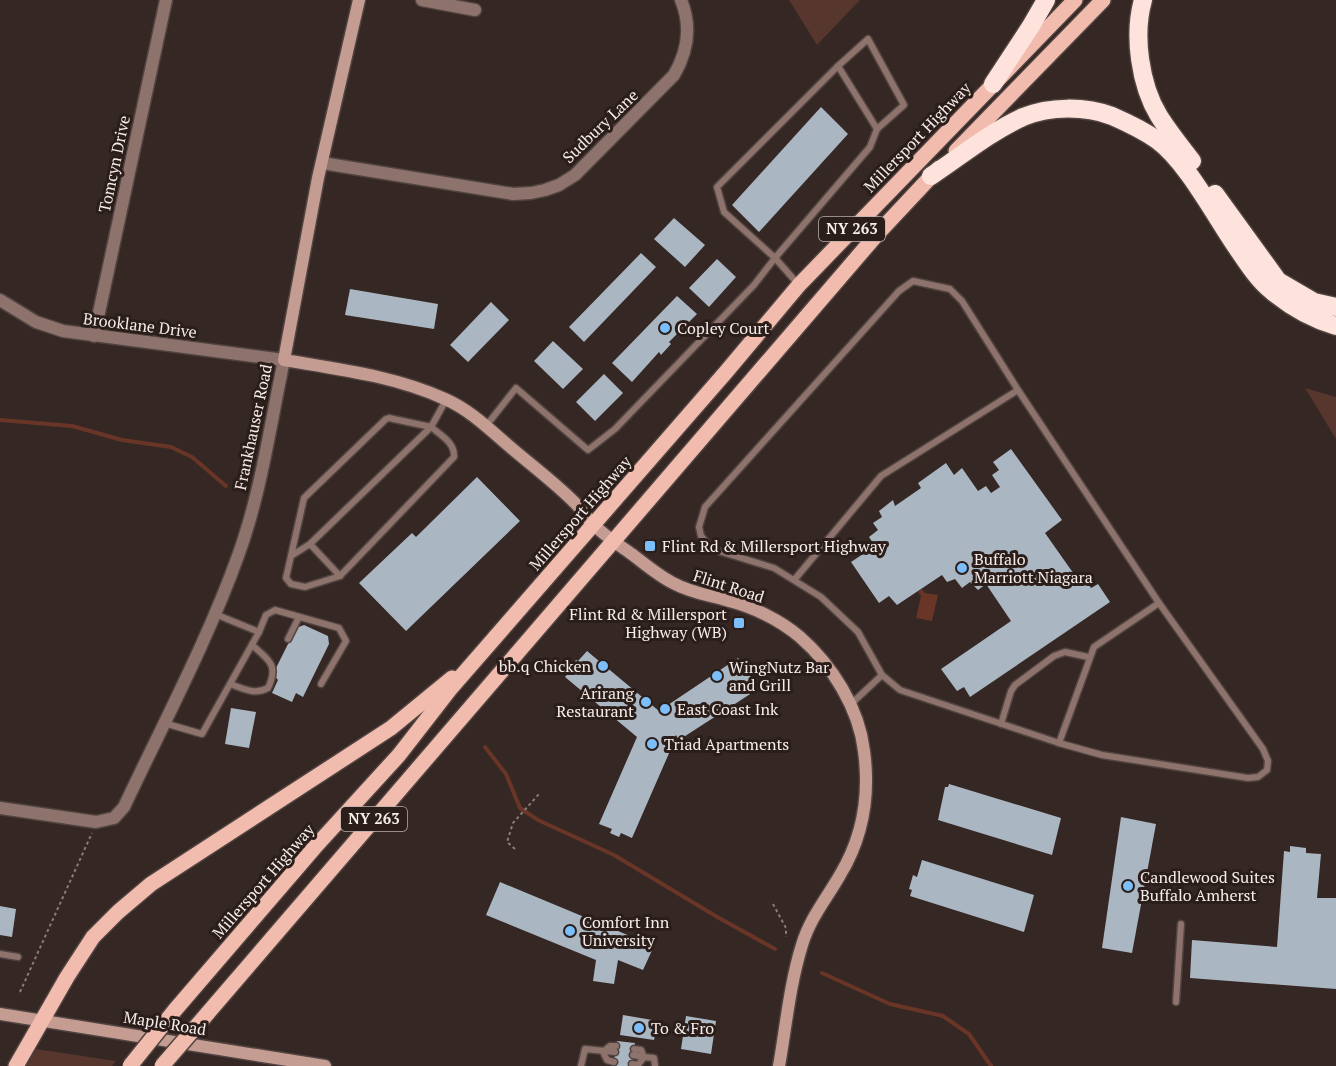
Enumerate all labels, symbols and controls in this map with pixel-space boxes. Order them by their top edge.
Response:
street label: Millersport Highway [859,76,976,197]
street label: Sudbury Lane [557,84,643,168]
street label: Tomcyn Drive [93,113,135,215]
road number: NY 263 [819,217,885,241]
street label: Brooklane Drive [82,307,198,343]
place label: Copley Court [677,317,769,339]
marker: Copley Court [658,321,672,335]
street label: Frankhauser Road [229,362,277,492]
street label: Millersport Highway [524,450,637,575]
place label: Flint Rd & Millersport Highway [662,535,887,557]
marker: Flint Rd & Millersport Highway [643,539,657,553]
place label: Buffalo Marriott Niagara [974,548,1093,588]
marker: Buffalo Marriott Niagara [955,561,969,575]
street label: Flint Road [691,564,767,608]
place label: Flint Rd & Millersport Highway (WB) [569,603,727,643]
marker: Flint Rd & Millersport Highway (WB) [732,616,746,630]
place label: bb.q Chicken [499,655,591,677]
place label: WingNutz Bar and Grill [729,656,830,696]
marker: bb.q Chicken [596,659,610,673]
marker: WingNutz Bar and Grill [710,669,724,683]
place label: Arirang Restaurant [556,682,635,722]
marker: Arirang Restaurant [639,695,653,709]
place label: East Coast Ink [677,698,779,720]
marker: East Coast Ink [658,702,672,716]
place label: Triad Apartments [664,733,789,755]
marker: Triad Apartments [645,737,659,751]
road number: NY 263 [341,807,407,831]
street label: Millersport Highway [207,818,320,943]
place label: Candlewood Suites Buffalo Amherst [1140,866,1275,906]
marker: Candlewood Suites Buffalo Amherst [1121,879,1135,893]
place label: Comfort Inn University [582,911,670,951]
marker: Comfort Inn University [563,924,577,938]
street label: Maple Road [122,1006,208,1040]
place label: To & Fro [651,1017,714,1039]
marker: To & Fro [632,1021,646,1035]

